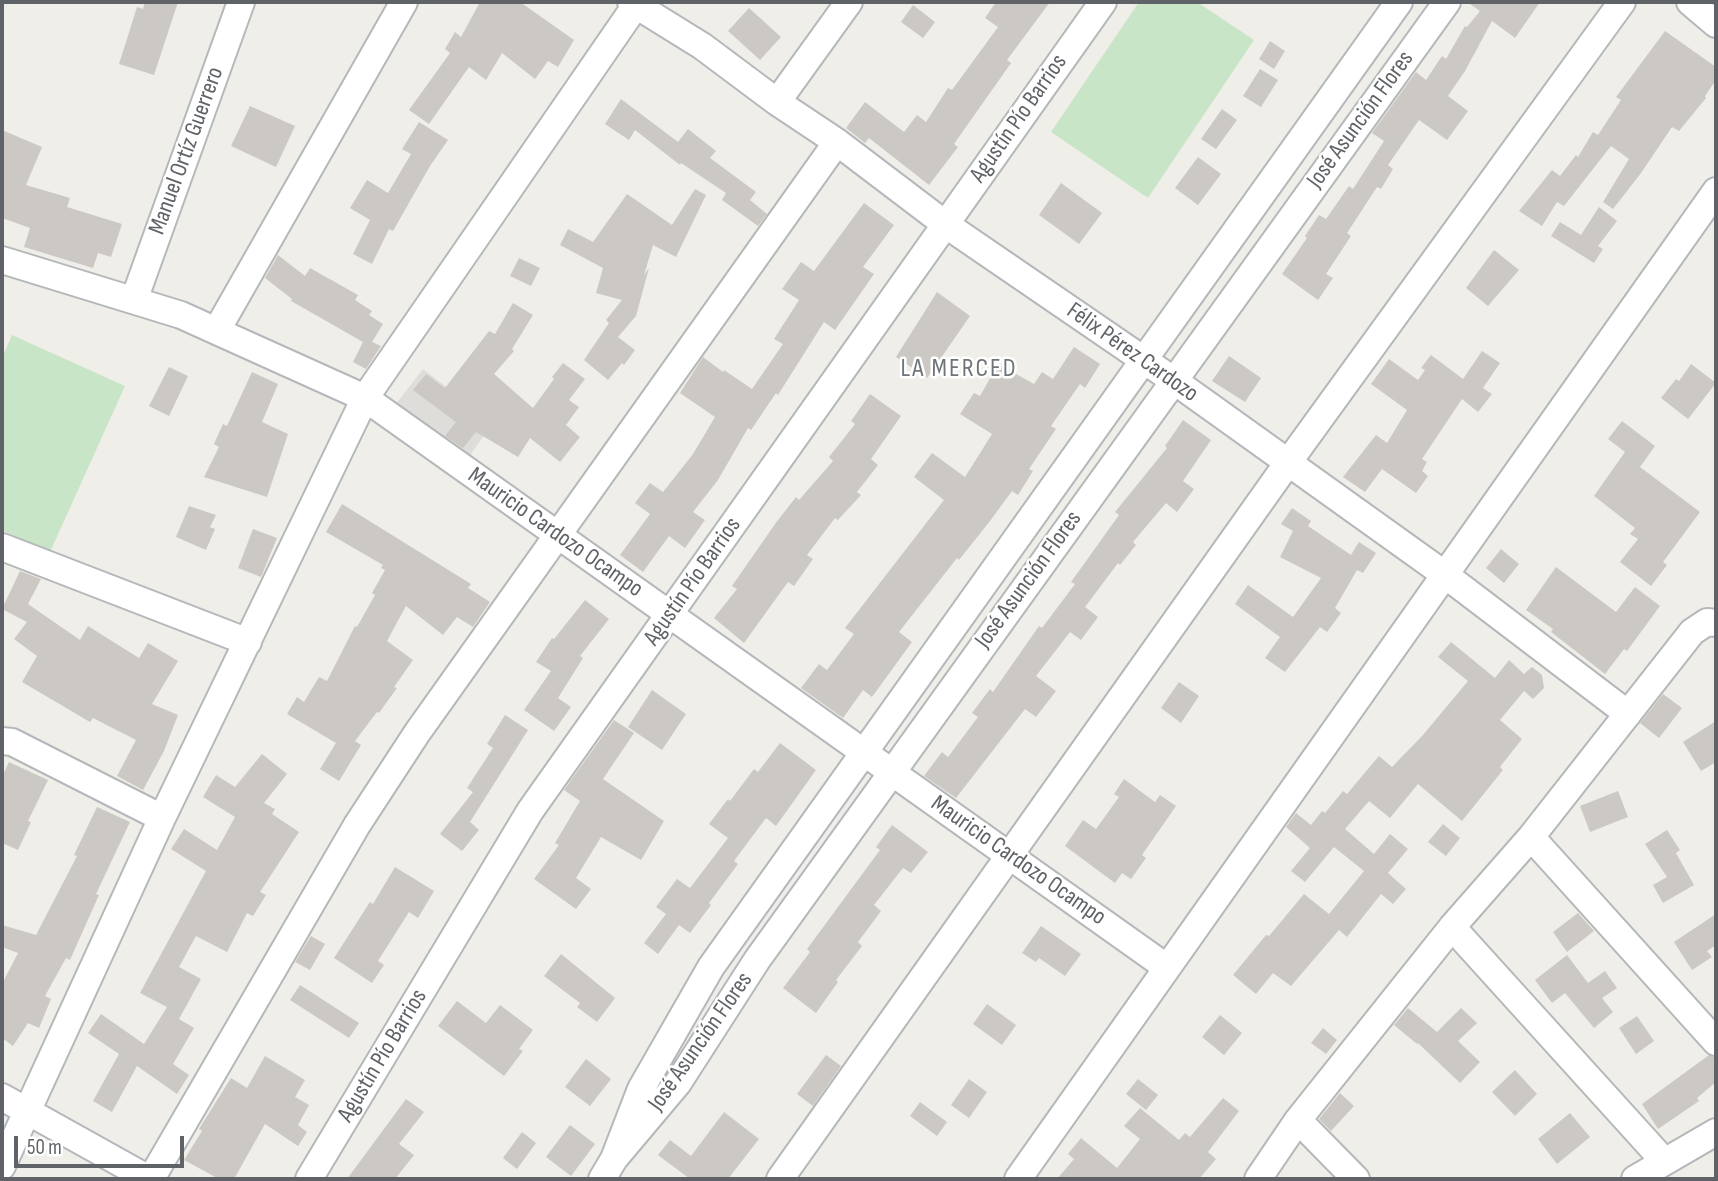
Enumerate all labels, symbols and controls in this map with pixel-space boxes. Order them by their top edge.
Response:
street label: José Asunción Flores [1302,46,1420,194]
street label: Agustín Pío Barrios [964,49,1074,189]
street label: Manuel Ortíz Guerrero [143,63,231,239]
street label: Félix Pérez Cardozo [1061,297,1203,409]
district label: LA MERCED [902,353,1016,385]
street label: Mauricio Cardozo Ocampo [462,462,648,604]
street label: José Asunción Flores [970,506,1088,654]
street label: Agustín Pío Barrios [638,512,748,652]
street label: Mauricio Cardozo Ocampo [925,790,1111,932]
street label: José Asunción Flores [643,967,759,1117]
street label: Agustín Pío Barrios [332,984,434,1128]
scale bar [18,1122,187,1166]
text: 50 m [27,1135,62,1160]

